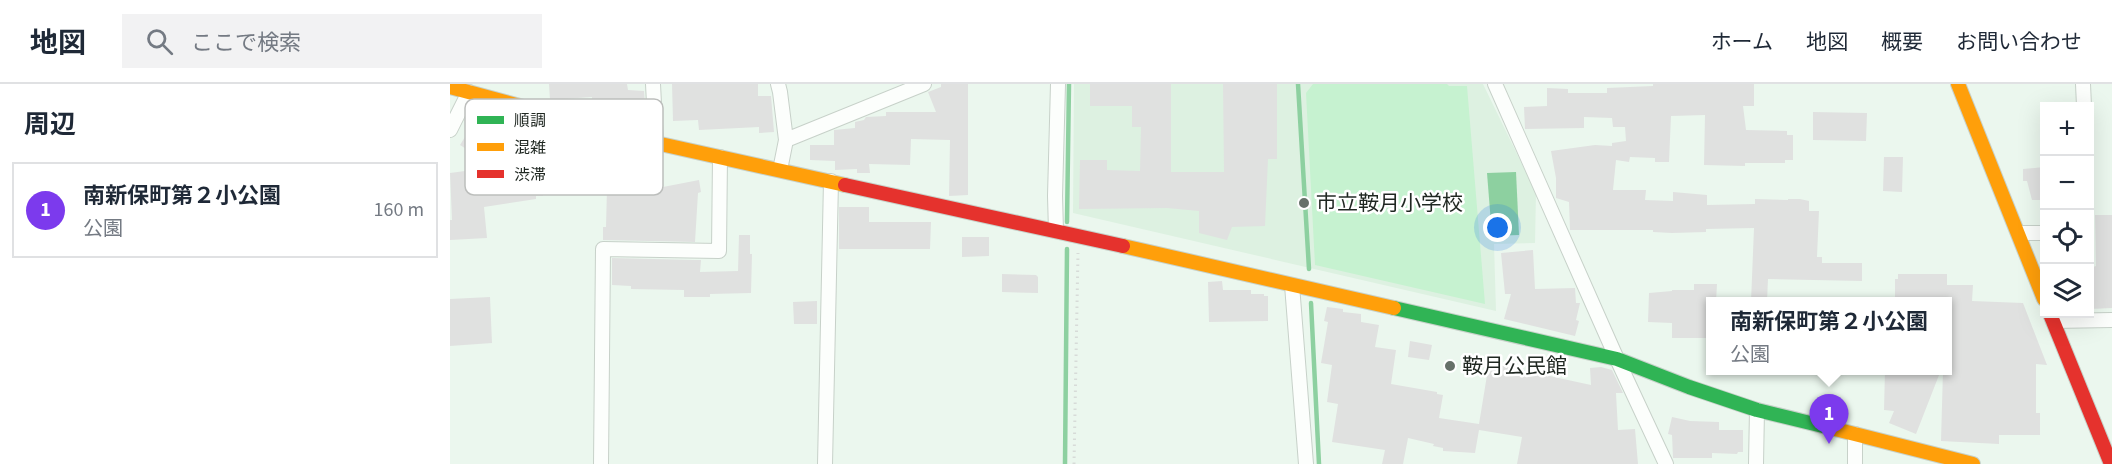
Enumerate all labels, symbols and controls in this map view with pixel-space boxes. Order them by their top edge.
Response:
search box [122,14,542,68]
text: 地図 [30,23,86,63]
icon: search [143,25,176,58]
text: ここで検索 [191,27,301,59]
text: ホーム [1711,27,1773,57]
text: 地図 [1806,27,1848,57]
text: 概要 [1881,27,1923,57]
text: お問い合わせ [1956,27,2082,57]
legend [465,99,663,195]
map controls [2040,102,2094,318]
button: + [2040,102,2094,156]
text: 周辺 [24,106,76,143]
text: 順調 [514,110,546,132]
text: 混雑 [514,137,546,159]
button: − [2040,156,2094,210]
text: 渋滞 [514,164,546,186]
text: 南新保町第２小公園 [83,180,281,212]
place label: 市立鞍月小学校 [1316,188,1463,218]
text: 1 [40,196,51,224]
text: 160 m [374,196,424,224]
marker: 市立鞍月小学校 [1297,196,1311,210]
button: locate [2040,210,2094,264]
your location [1483,213,1512,242]
text: 公園 [83,215,123,243]
button: layers [2040,264,2094,318]
popup [1706,297,1952,375]
text: 南新保町第２小公園 [1730,306,1928,338]
text: 公園 [1730,341,1770,369]
place label: 鞍月公民館 [1462,351,1567,381]
marker: 鞍月公民館 [1443,359,1457,373]
pin: 1 [1810,394,1848,444]

